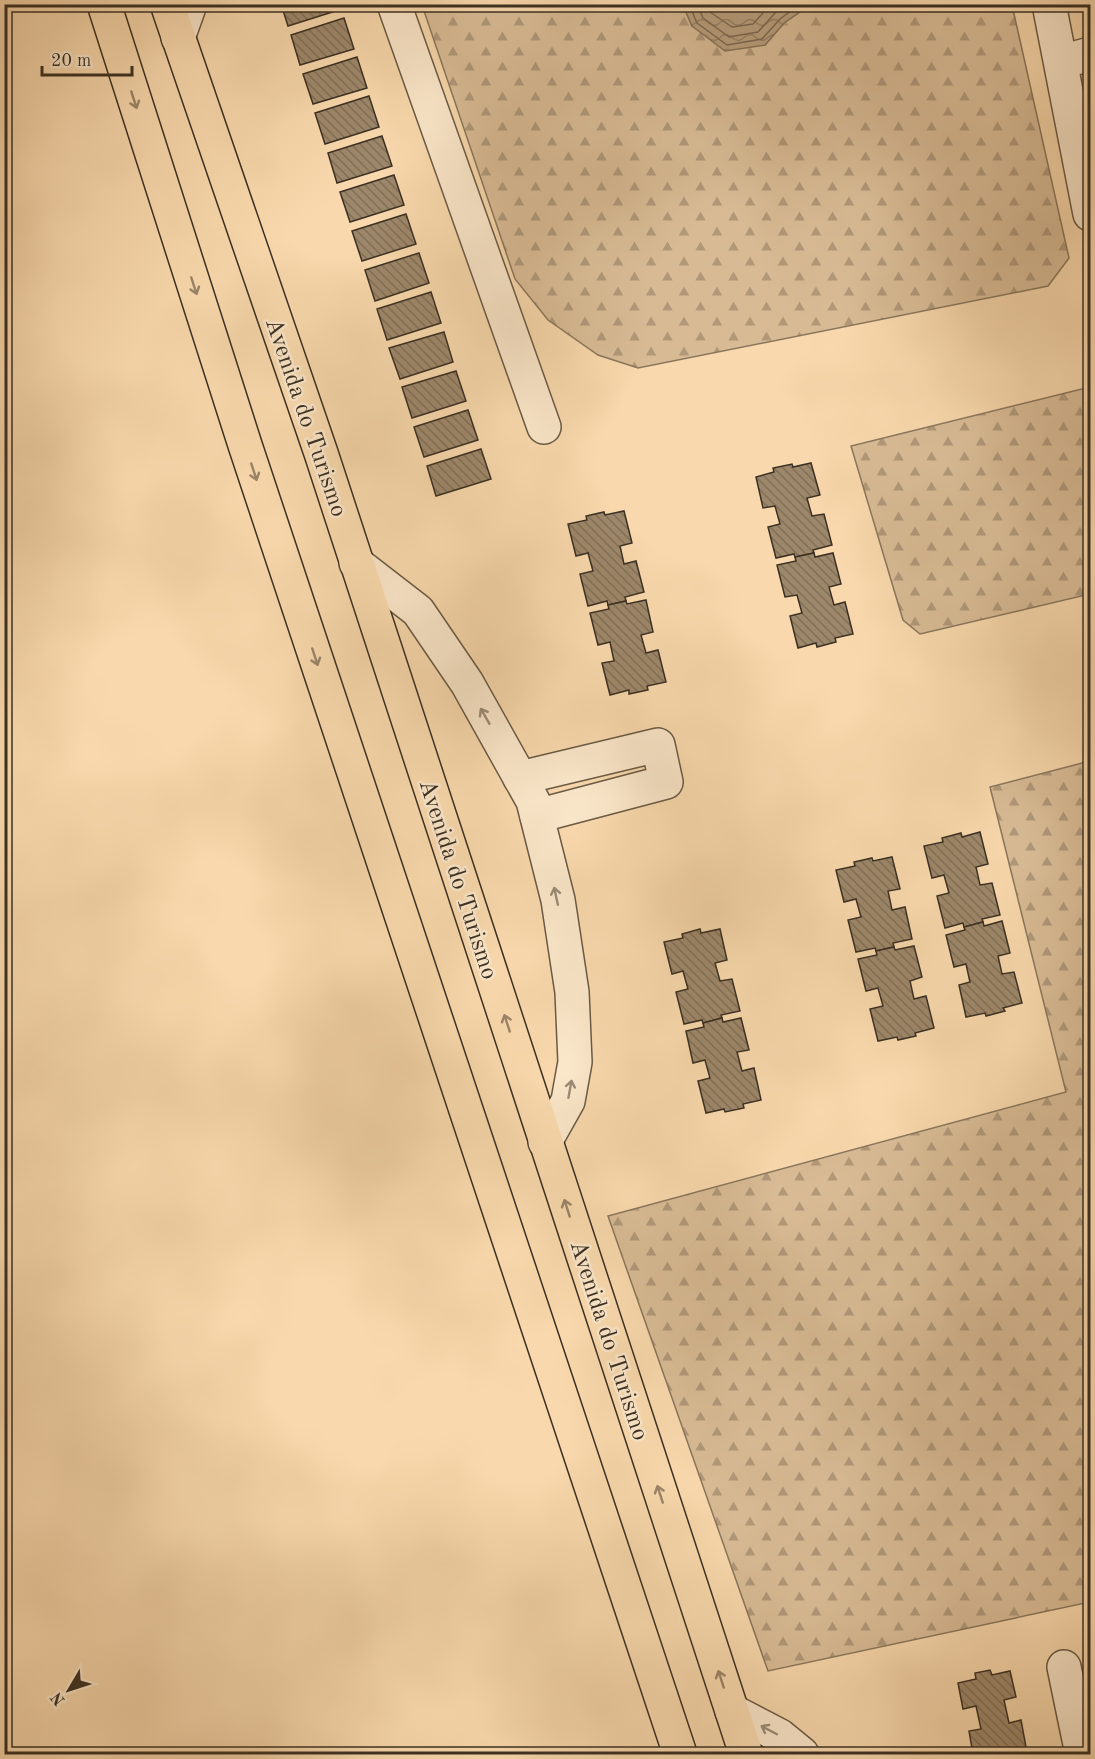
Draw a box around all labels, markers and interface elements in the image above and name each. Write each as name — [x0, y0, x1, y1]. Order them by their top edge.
scale bar — [42, 39, 132, 77]
text: 20 m — [51, 52, 91, 70]
one-way arrow — [129, 90, 140, 109]
one-way arrow — [189, 276, 200, 295]
street label: Avenida do Turismo — [260, 315, 350, 520]
one-way arrow — [249, 462, 260, 481]
one-way arrow — [311, 647, 322, 666]
one-way arrow — [479, 708, 491, 725]
street label: Avenida do Turismo — [413, 777, 501, 983]
one-way arrow — [550, 887, 562, 906]
one-way arrow — [500, 1014, 511, 1033]
one-way arrow — [565, 1080, 576, 1100]
one-way arrow — [561, 1199, 572, 1218]
street label: Avenida do Turismo — [564, 1238, 652, 1444]
one-way arrow — [654, 1485, 665, 1504]
north arrow — [39, 1660, 99, 1720]
one-way arrow — [715, 1670, 726, 1689]
text: N — [48, 1688, 69, 1708]
one-way arrow — [760, 1724, 778, 1735]

